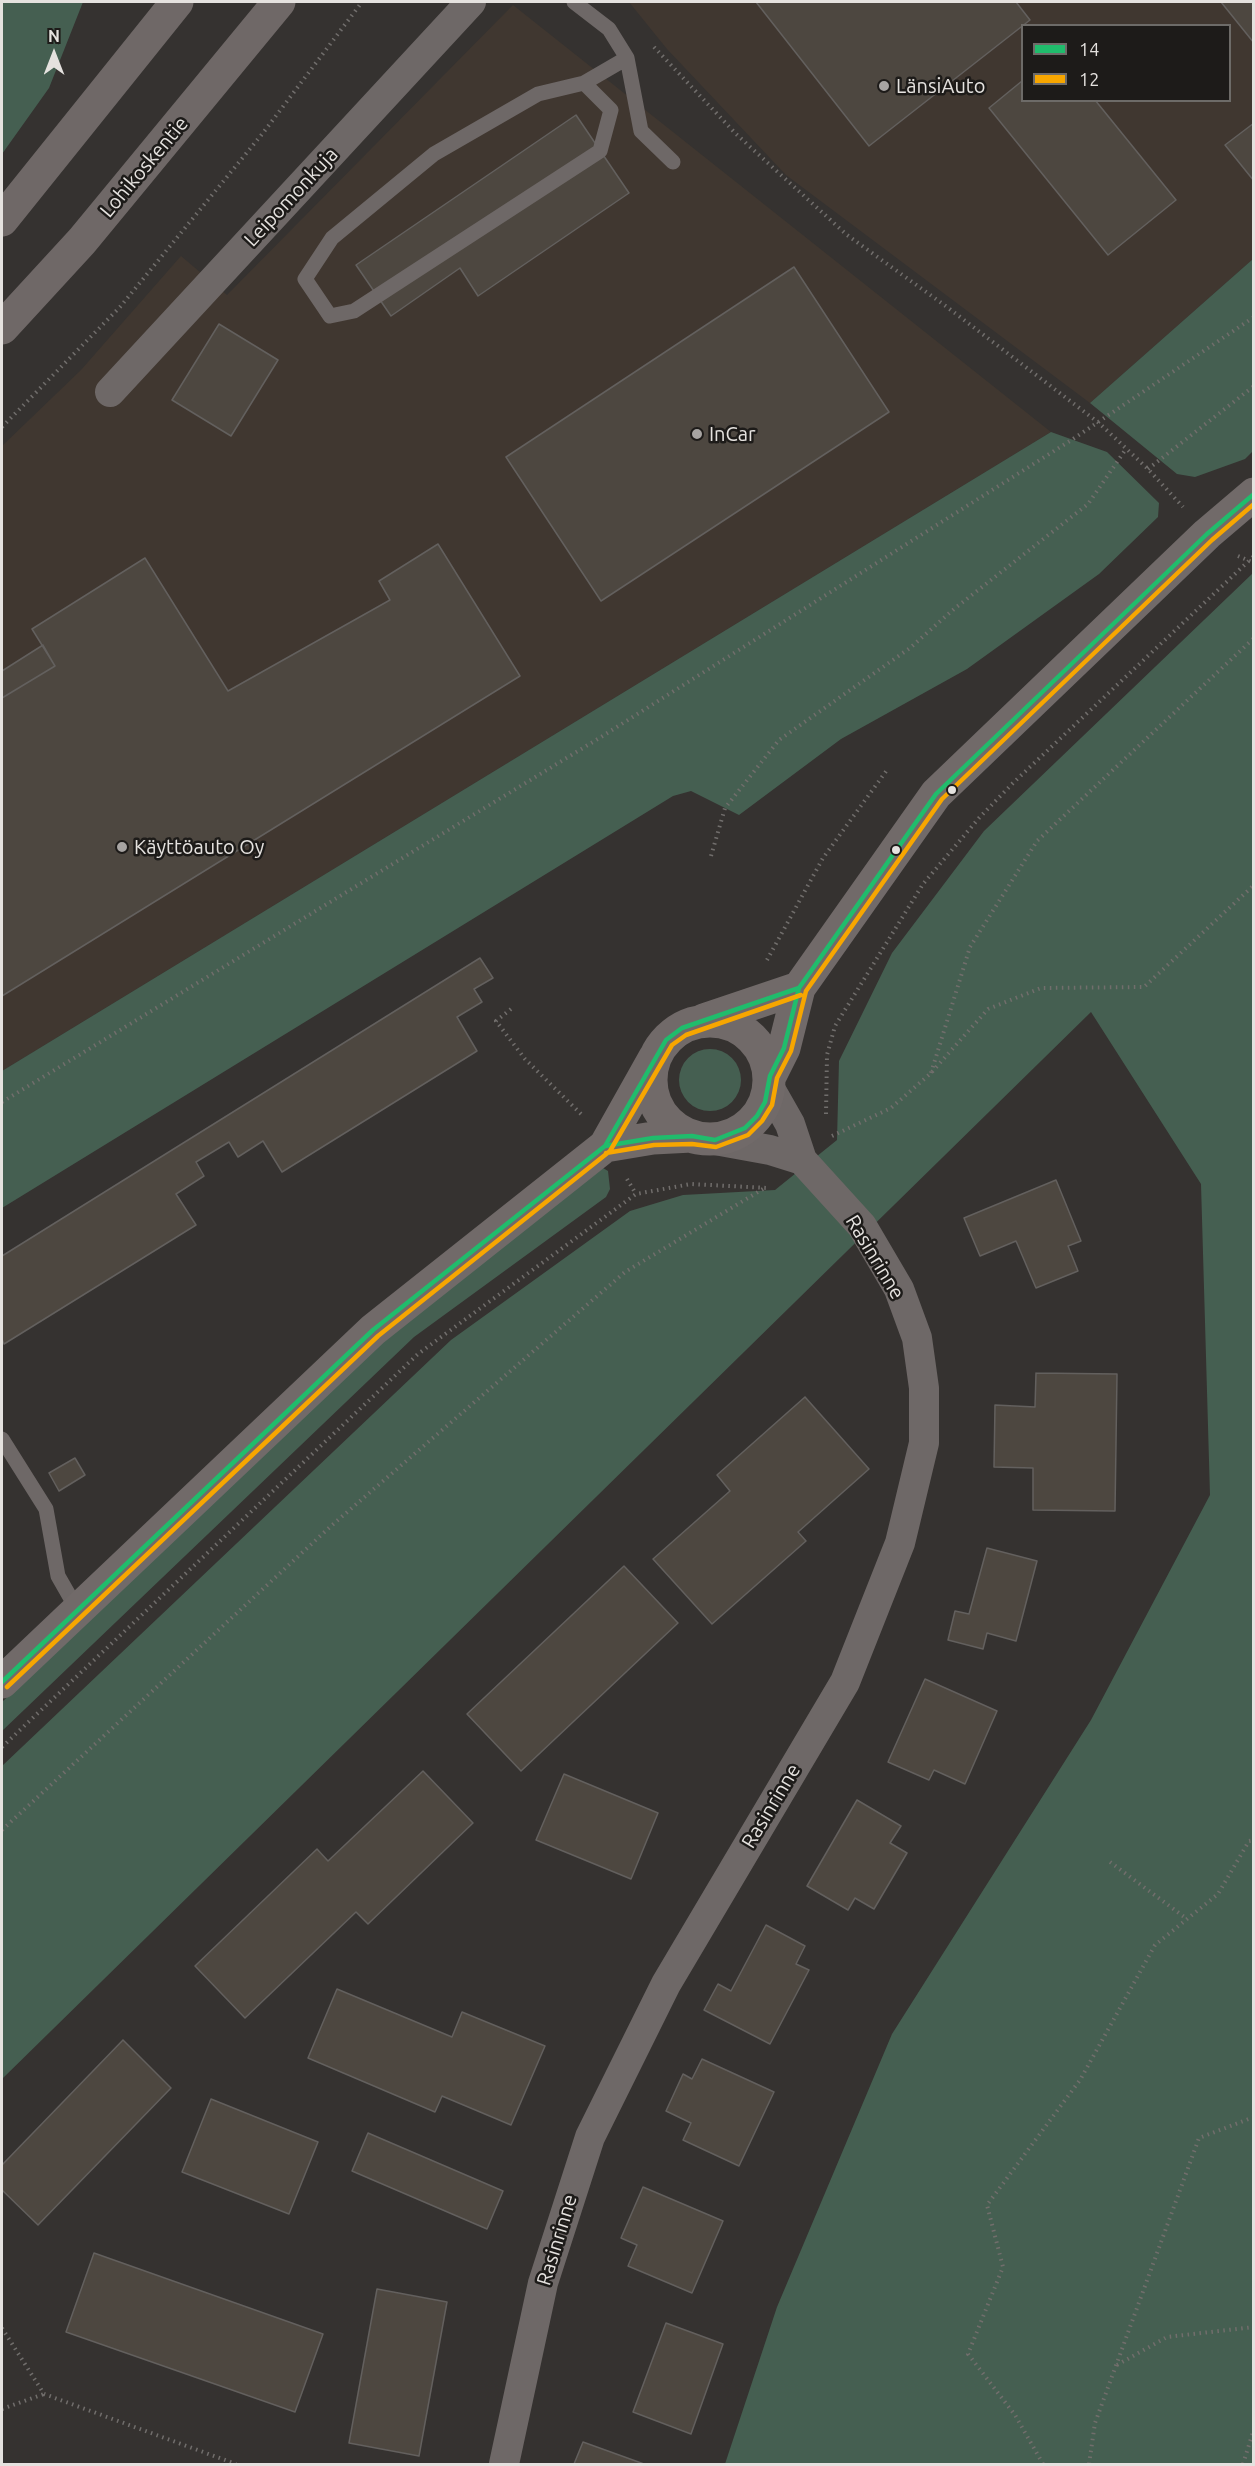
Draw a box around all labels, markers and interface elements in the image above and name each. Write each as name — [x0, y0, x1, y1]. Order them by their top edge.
north arrow — [24, 24, 84, 84]
legend — [1021, 24, 1231, 102]
text: N — [48, 27, 60, 45]
text: 14 — [1079, 39, 1099, 59]
text: 12 — [1079, 69, 1099, 89]
place label: LänsiAuto — [896, 74, 985, 98]
marker: LänsiAuto — [877, 79, 891, 93]
street label: Lohikoskentie — [95, 112, 193, 222]
street label: Leipomonkuja — [239, 143, 343, 251]
place label: InCar — [709, 422, 756, 446]
marker: InCar — [690, 427, 704, 441]
unlabelled marker — [946, 784, 958, 796]
place label: Käyttöauto Oy — [134, 835, 264, 859]
marker: Käyttöauto Oy — [115, 840, 129, 854]
unlabelled marker — [890, 844, 902, 856]
street label: Rasinrinne — [841, 1211, 909, 1303]
street label: Rasinrinne — [737, 1760, 805, 1852]
street label: Rasinrinne — [532, 2192, 582, 2288]

